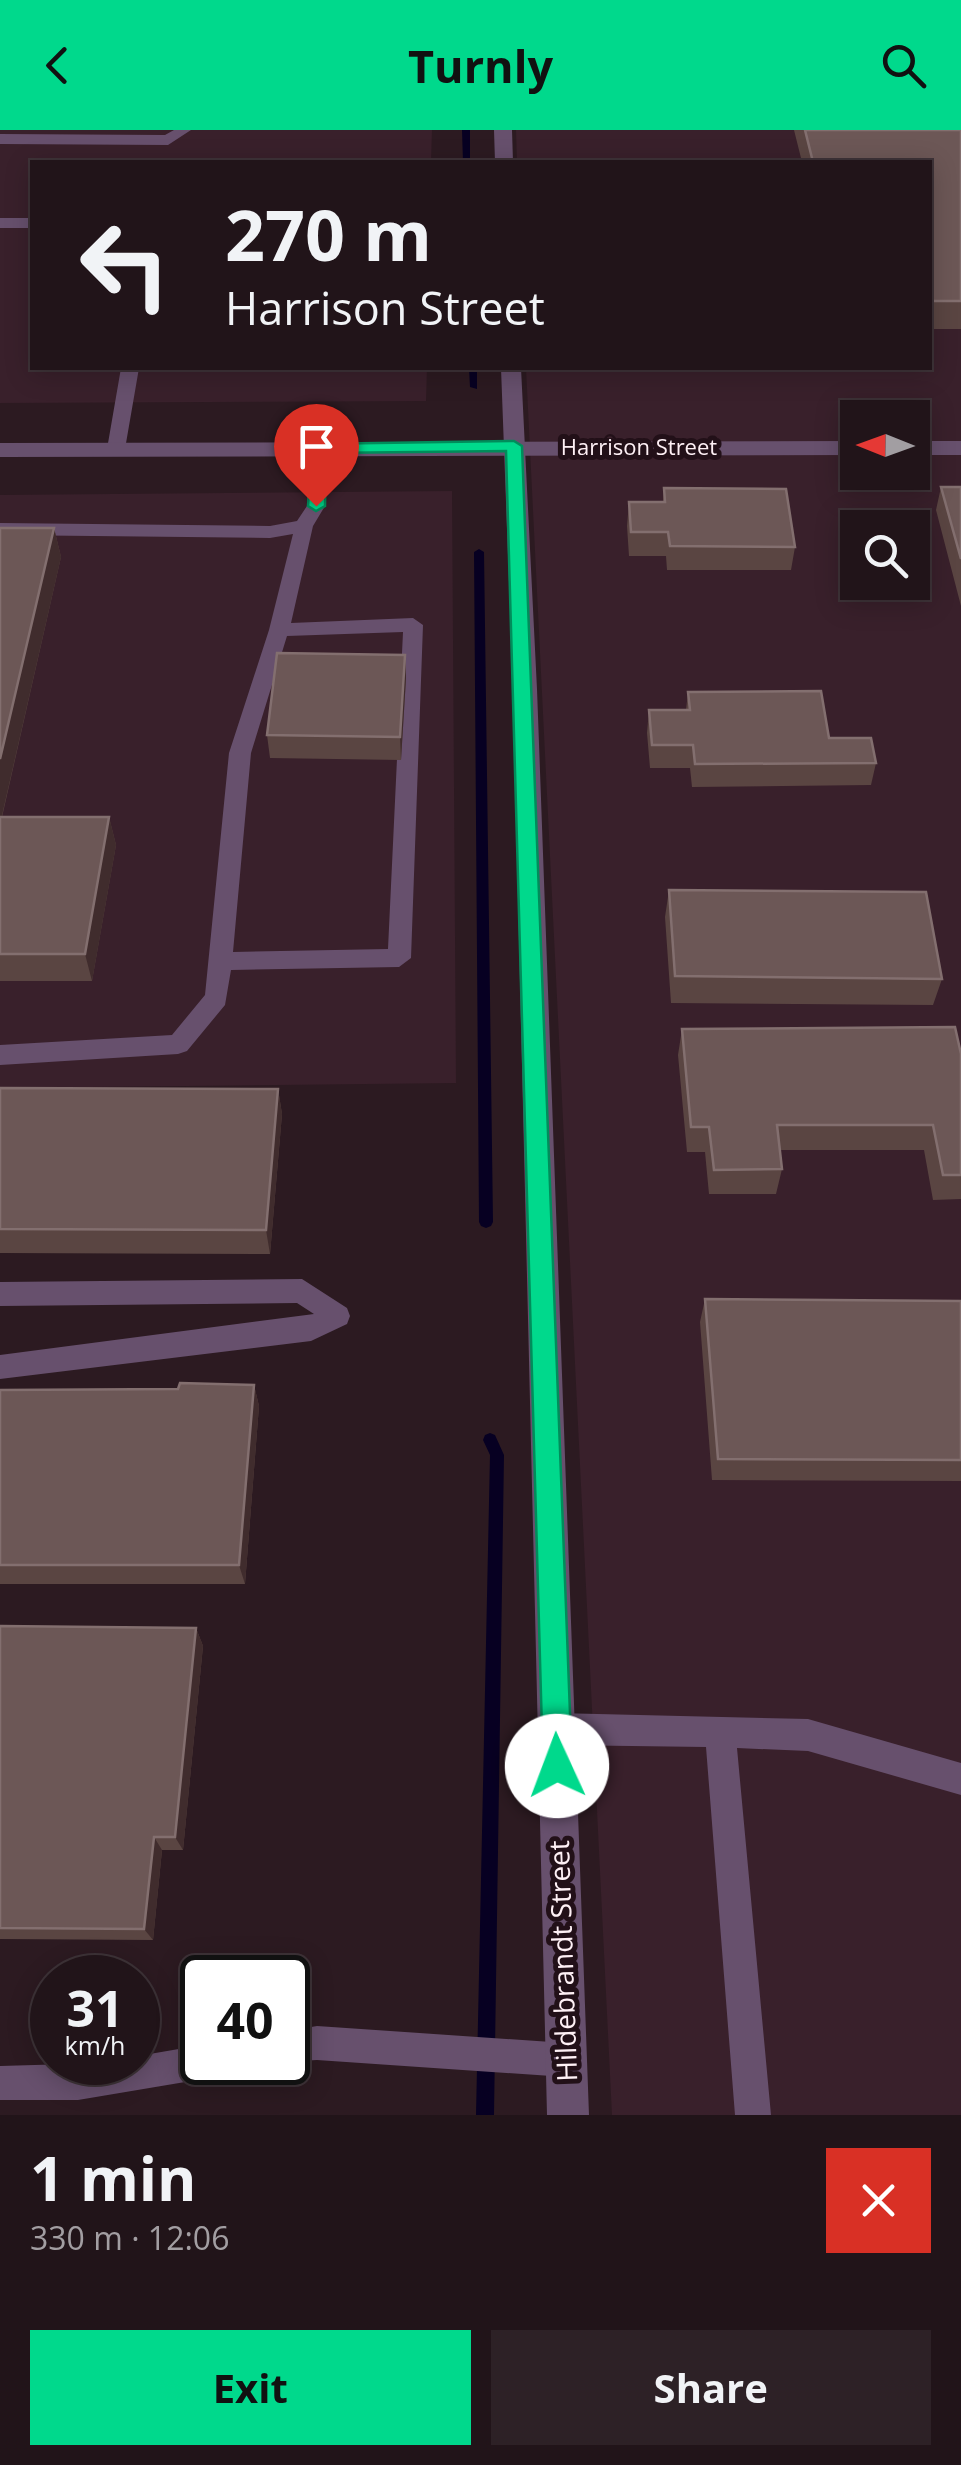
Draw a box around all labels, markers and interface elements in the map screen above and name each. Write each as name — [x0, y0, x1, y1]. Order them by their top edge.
text: Turnly — [408, 35, 553, 96]
icon: back — [30, 38, 85, 93]
icon: search — [876, 38, 931, 93]
text: 270 m — [225, 186, 432, 282]
icon: left — [60, 200, 190, 330]
text: Harrison Street — [225, 277, 545, 338]
north arrow — [840, 400, 930, 490]
map controls — [840, 400, 930, 600]
pin — [274, 404, 359, 507]
icon: arrive — [289, 419, 344, 474]
street label: Harrison Street — [561, 431, 717, 461]
button: search — [840, 510, 930, 600]
position arrow — [505, 1714, 609, 1818]
street label: Hildebrandt Street — [539, 1840, 585, 2082]
speed limit sign: 40 — [180, 1955, 310, 2085]
text: 31 — [66, 1974, 124, 2042]
text: km/h — [65, 2028, 125, 2062]
text: 1 min — [30, 2137, 197, 2219]
button: close — [826, 2148, 931, 2253]
text: 330 m · 12:06 — [30, 2216, 229, 2259]
button: Exit — [30, 2330, 471, 2445]
button: Share — [491, 2330, 931, 2445]

